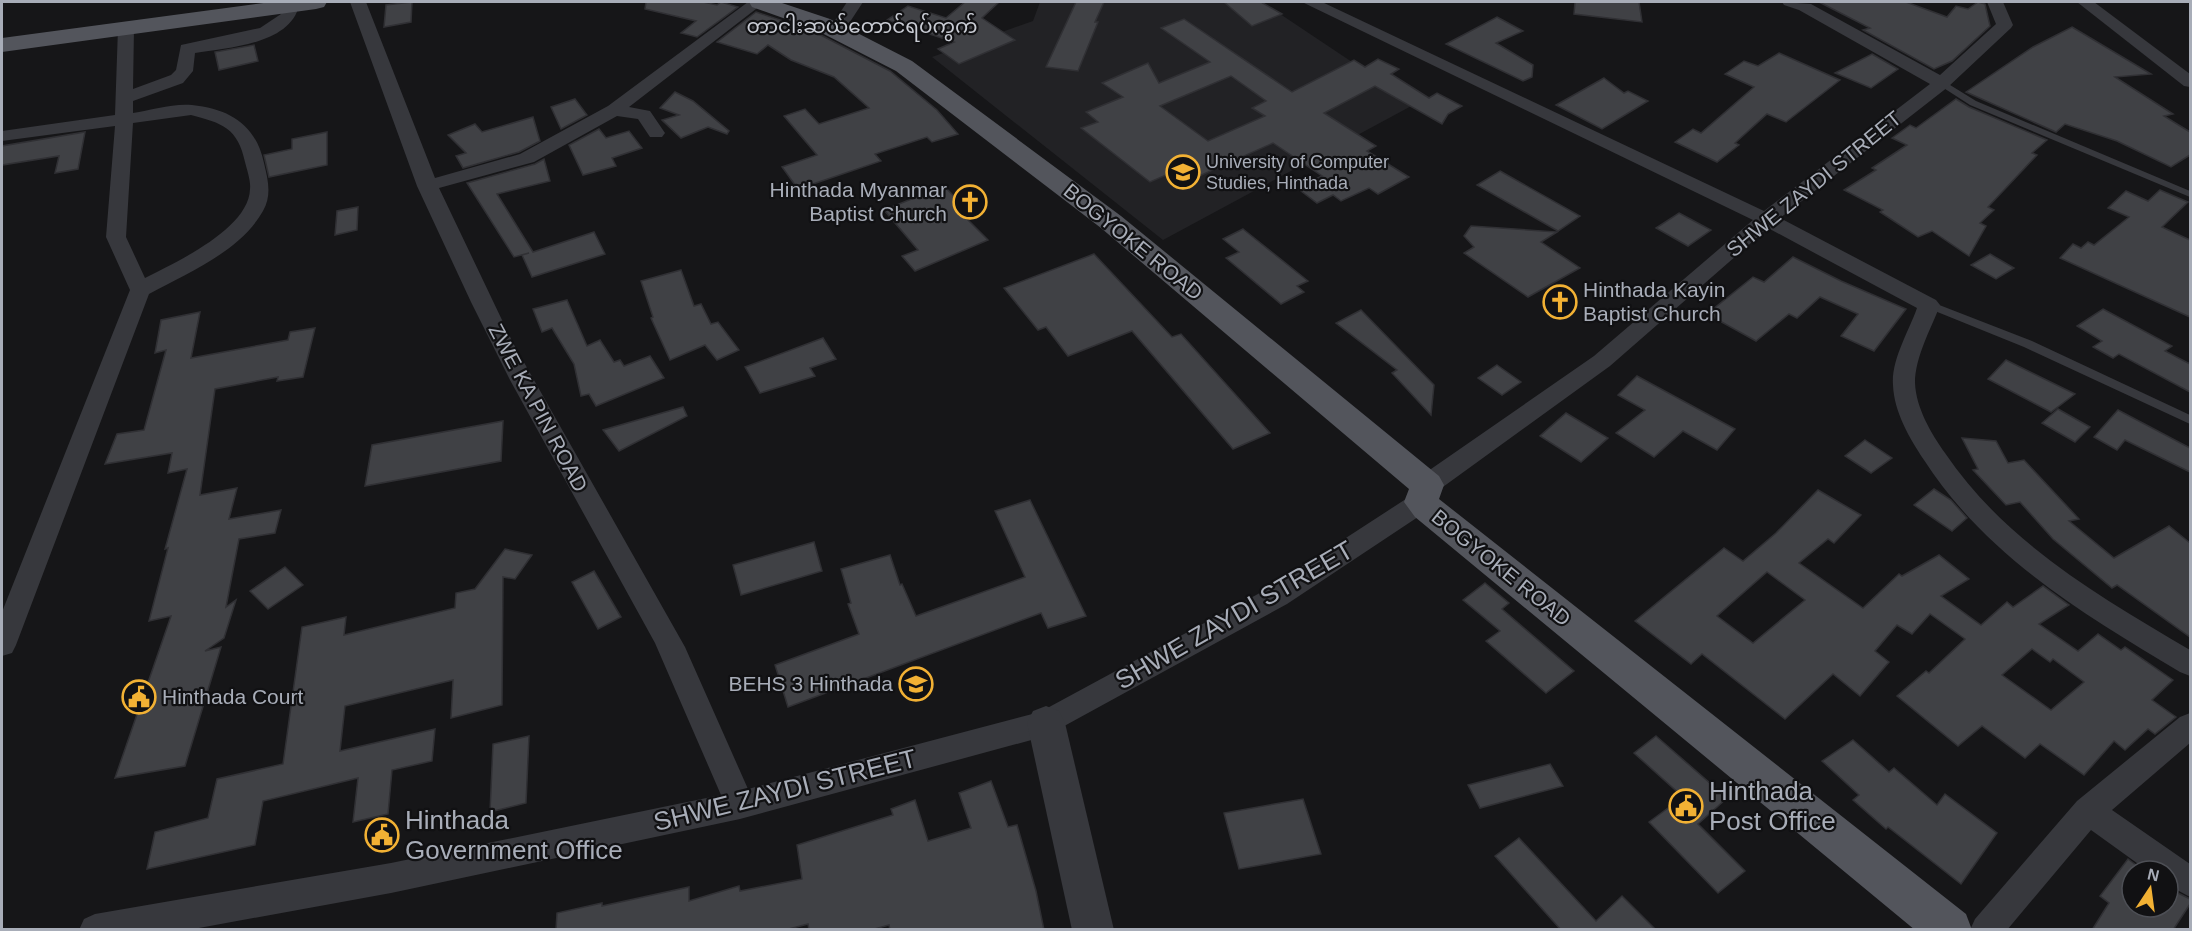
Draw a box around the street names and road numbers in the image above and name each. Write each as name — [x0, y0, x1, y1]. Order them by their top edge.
street label: SHWE ZAYDI STREET — [1722, 106, 1906, 261]
street label: BOGYOKE ROAD — [1059, 179, 1207, 305]
street label: ZWE KA PIN ROAD — [484, 320, 592, 496]
street label: BOGYOKE ROAD — [1427, 505, 1575, 631]
street label: SHWE ZAYDI STREET — [1110, 535, 1358, 695]
street label: SHWE ZAYDI STREET — [651, 743, 920, 837]

